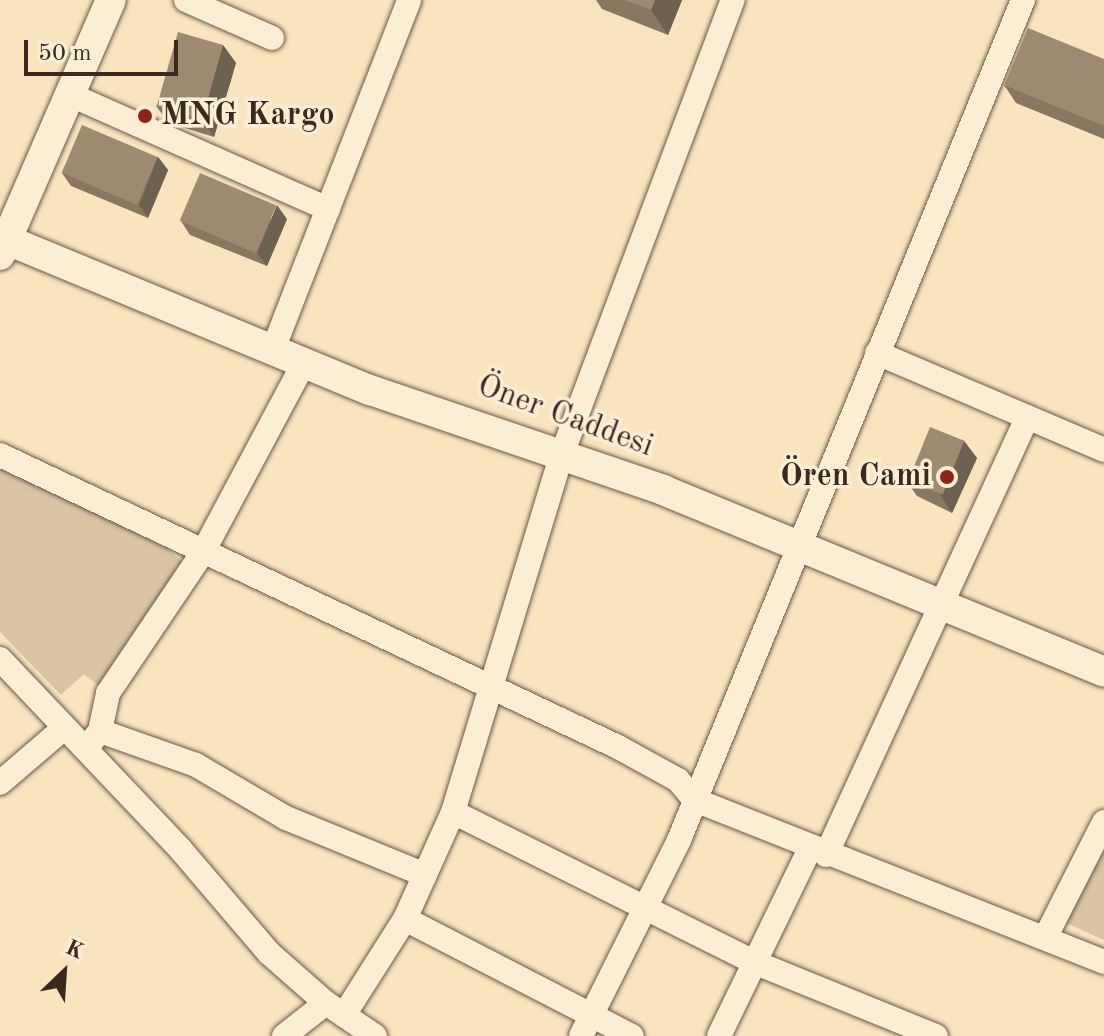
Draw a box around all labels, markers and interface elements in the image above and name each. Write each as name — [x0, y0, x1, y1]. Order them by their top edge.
scale bar — [28, 24, 182, 74]
text: 50 m — [38, 42, 92, 66]
place label: MNG Kargo — [161, 97, 335, 135]
marker: MNG Kargo — [136, 107, 154, 125]
street label: Öner Caddesi — [472, 367, 658, 467]
place label: Ören Cami — [780, 458, 931, 496]
marker: Ören Cami — [938, 468, 956, 486]
north arrow — [24, 932, 104, 1012]
text: K — [62, 937, 86, 964]

